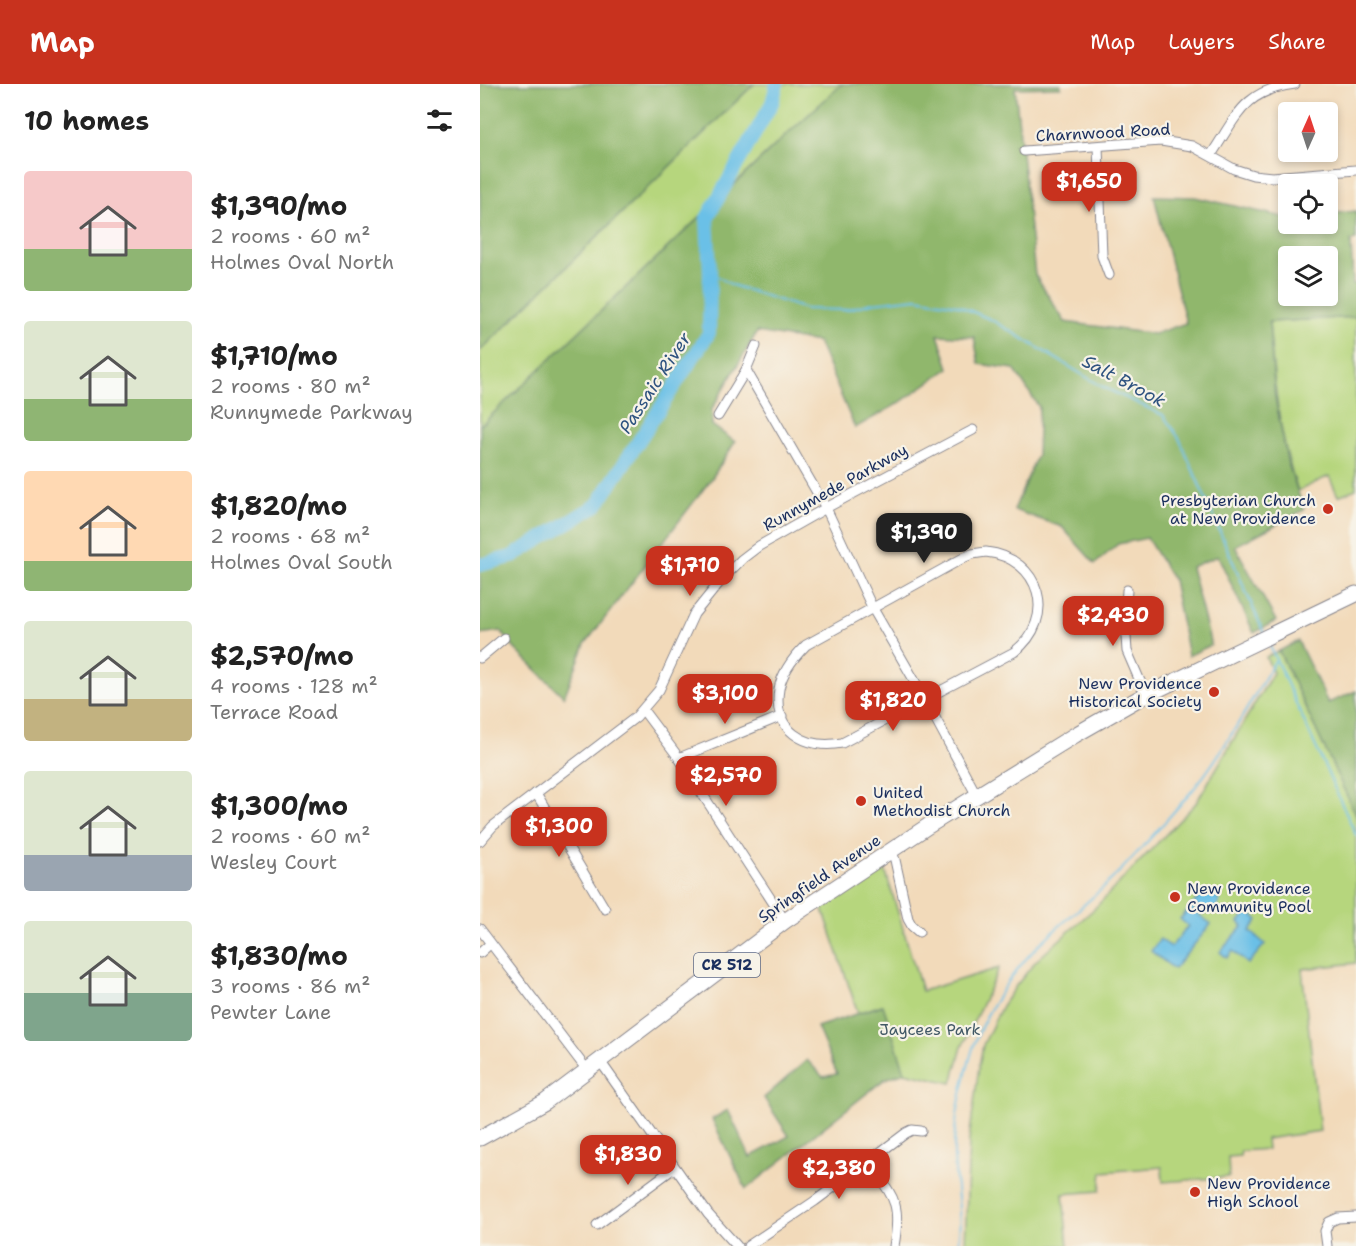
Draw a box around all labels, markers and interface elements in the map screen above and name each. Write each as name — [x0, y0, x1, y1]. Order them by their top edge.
text: Map — [30, 23, 95, 61]
text: Map — [1090, 28, 1135, 56]
text: Layers — [1168, 28, 1235, 56]
text: Share — [1268, 28, 1326, 56]
north arrow — [1278, 102, 1338, 162]
map controls — [1278, 102, 1338, 306]
text: 10 homes — [24, 103, 149, 138]
icon: filters — [423, 104, 456, 137]
street label: Charnwood Road — [1035, 118, 1171, 147]
pin: $1,650 — [1040, 162, 1138, 213]
text: $1,650 — [1056, 168, 1122, 194]
button: locate — [1278, 174, 1338, 234]
text: $1,390/mo — [210, 188, 347, 223]
icon: home — [72, 195, 144, 267]
text: 2 rooms · 60 m² — [210, 223, 370, 249]
button: layers — [1278, 246, 1338, 306]
text: Holmes Oval North — [210, 249, 394, 275]
water label: Passaic River — [613, 327, 697, 438]
text: $1,710/mo — [210, 338, 338, 373]
icon: home — [72, 345, 144, 417]
water label: Salt Brook — [1078, 349, 1170, 413]
text: 2 rooms · 80 m² — [210, 373, 371, 399]
text: Runnymede Parkway — [210, 399, 413, 425]
street label: Runnymede Parkway — [759, 439, 911, 536]
text: $1,820/mo — [210, 488, 347, 523]
place label: Presbyterian Church at New Providence — [1161, 490, 1316, 529]
icon: home — [72, 495, 144, 567]
marker: Presbyterian Church at New Providence — [1321, 502, 1335, 516]
pin: $1,390 — [875, 513, 973, 564]
text: $1,390 — [890, 519, 958, 545]
text: 2 rooms · 68 m² — [210, 523, 370, 549]
pin: $1,710 — [641, 546, 739, 597]
text: Holmes Oval South — [210, 549, 393, 575]
text: $1,710 — [660, 552, 720, 578]
pin: $2,430 — [1064, 596, 1162, 647]
text: $2,430 — [1077, 602, 1149, 628]
text: $2,570/mo — [210, 638, 354, 673]
icon: home — [72, 645, 144, 717]
text: 4 rooms · 128 m² — [210, 673, 378, 699]
place label: New Providence Historical Society — [1068, 673, 1202, 712]
pin: $3,100 — [676, 674, 774, 725]
text: $3,100 — [692, 680, 759, 706]
pin: $1,820 — [844, 681, 942, 732]
marker: New Providence Historical Society — [1207, 685, 1221, 699]
text: $1,820 — [859, 687, 927, 713]
text: Terrace Road — [210, 699, 338, 725]
pin: $2,570 — [677, 756, 775, 807]
text: $2,570 — [690, 762, 762, 788]
place label: United Methodist Church — [873, 782, 1011, 821]
text: $1,300/mo — [210, 788, 348, 823]
marker: United Methodist Church — [854, 794, 868, 808]
icon: home — [72, 795, 144, 867]
pin: $1,300 — [510, 807, 608, 858]
text: $1,300 — [525, 813, 593, 839]
text: 2 rooms · 60 m² — [210, 823, 370, 849]
street label: Springfield Avenue — [754, 829, 885, 927]
text: Wesley Court — [210, 849, 337, 875]
place label: New Providence Community Pool — [1187, 878, 1311, 917]
marker: New Providence Community Pool — [1168, 890, 1182, 904]
text: $1,830/mo — [210, 938, 348, 973]
icon: home — [72, 945, 144, 1017]
road number: CR 512 — [694, 953, 760, 977]
text: 3 rooms · 86 m² — [210, 973, 370, 999]
text: Pewter Lane — [210, 999, 331, 1025]
park label: Jaycees Park — [879, 1019, 981, 1040]
pin: $1,830 — [579, 1135, 677, 1186]
text: $1,830 — [594, 1141, 662, 1167]
pin: $2,380 — [790, 1149, 888, 1200]
text: $2,380 — [802, 1155, 876, 1181]
place label: New Providence High School — [1207, 1173, 1331, 1212]
marker: New Providence High School — [1188, 1185, 1202, 1199]

